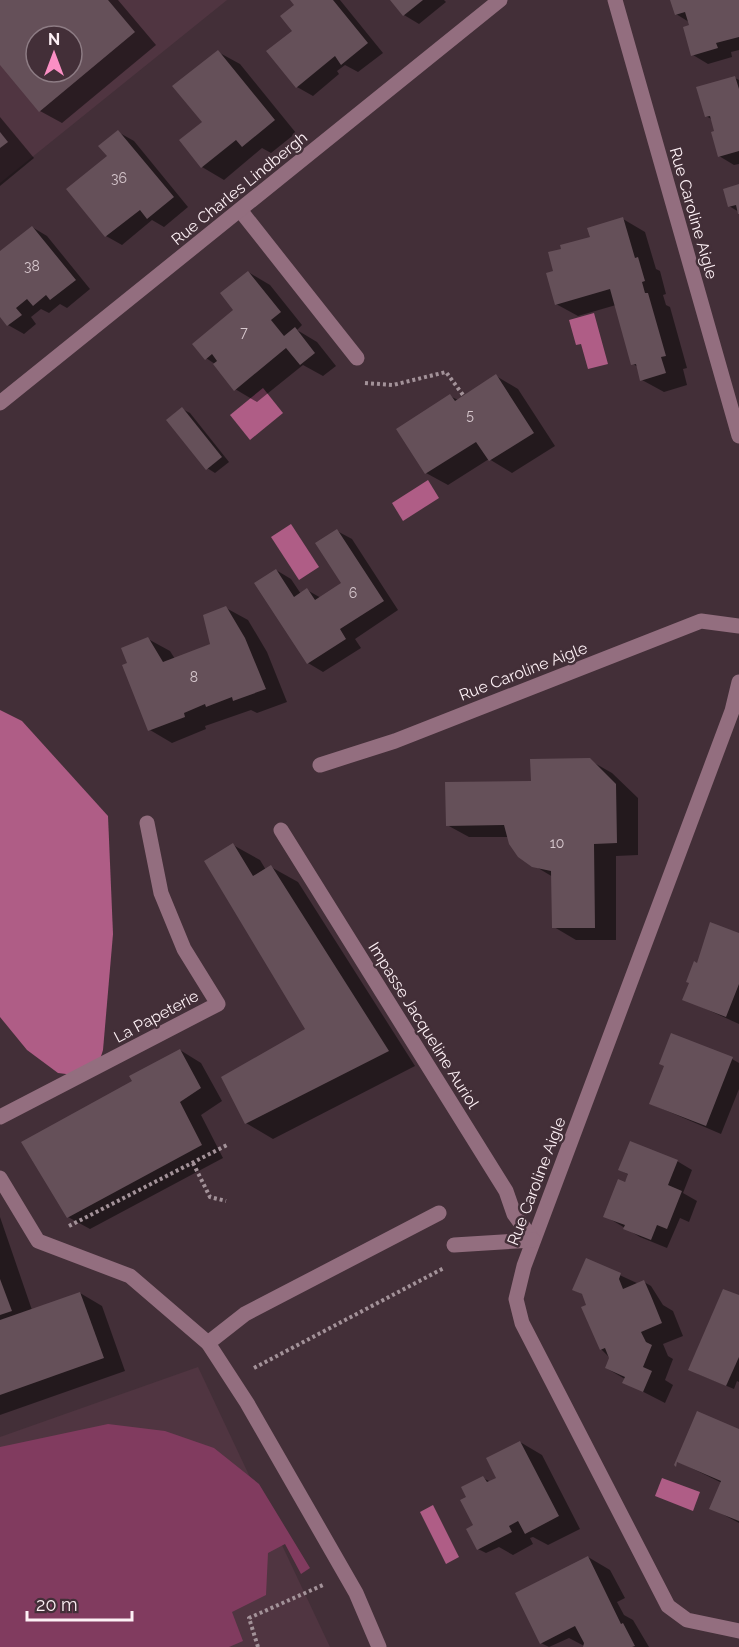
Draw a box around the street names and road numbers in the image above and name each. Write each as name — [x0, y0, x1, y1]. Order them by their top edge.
street label: Rue Charles Lindbergh — [167, 128, 311, 249]
street label: Rue Caroline Aigle — [666, 145, 721, 281]
street label: Rue Caroline Aigle — [456, 638, 590, 705]
street label: Impasse Jacqueline Auriol — [364, 938, 483, 1113]
street label: La Papeterie — [111, 986, 202, 1047]
street label: Rue Caroline Aigle — [503, 1114, 570, 1248]

